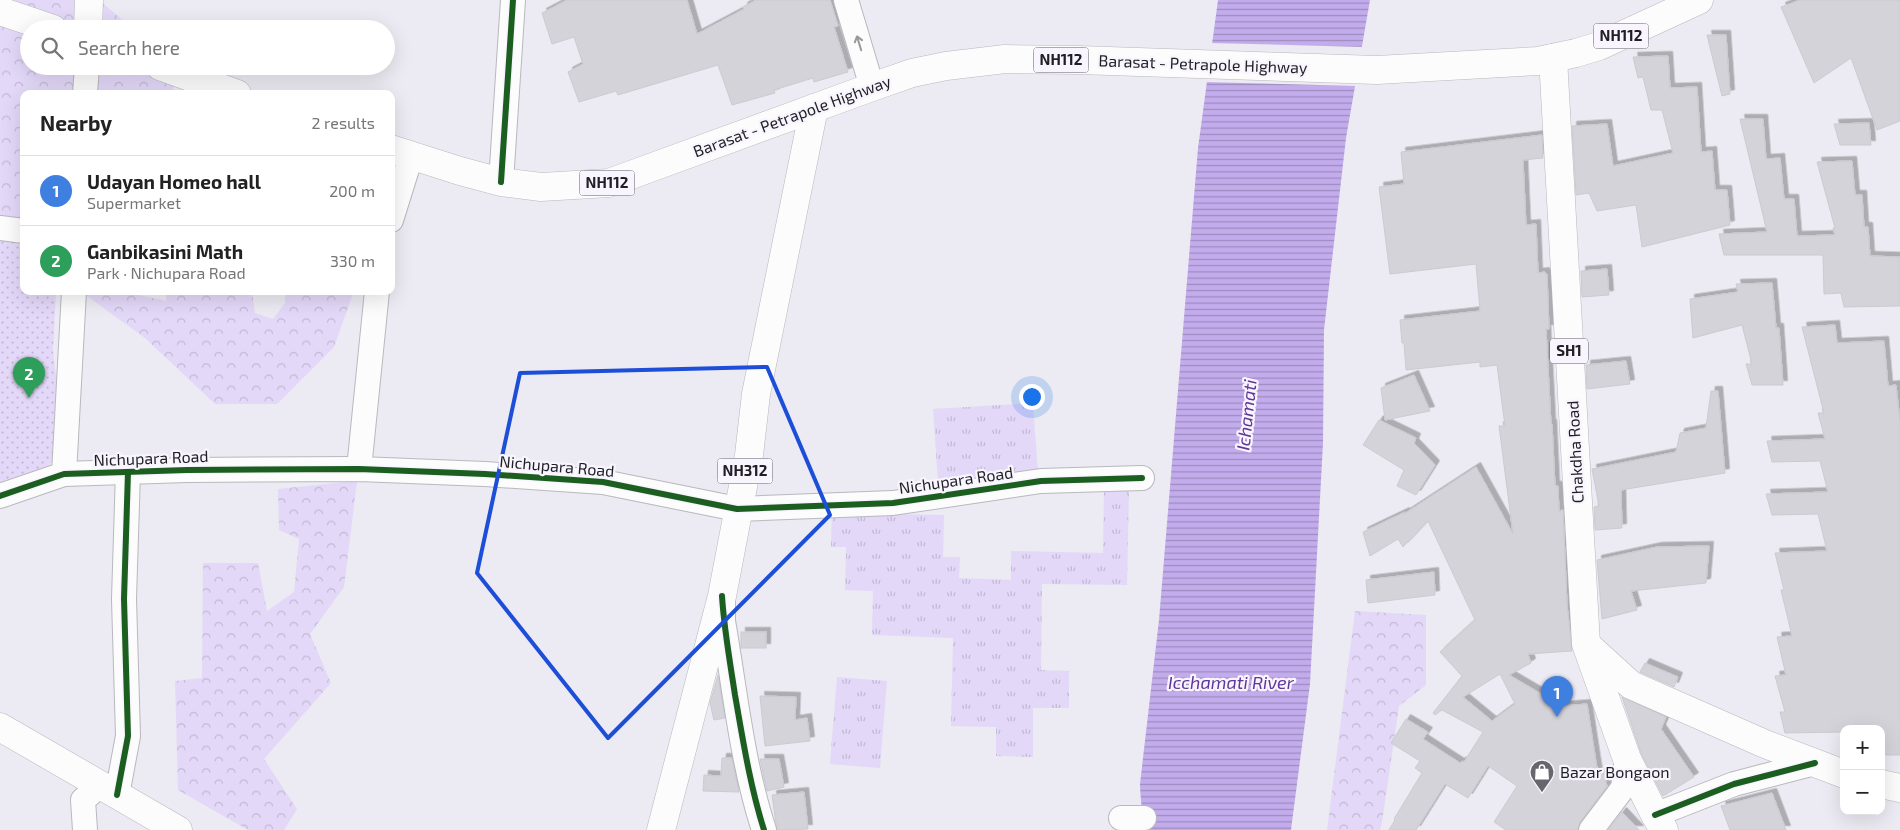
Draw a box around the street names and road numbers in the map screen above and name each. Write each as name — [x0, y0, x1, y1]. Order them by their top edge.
road number: NH112 — [1594, 24, 1648, 48]
road number: NH112 — [1034, 48, 1088, 72]
street label: Barasat - Petrapole Highway — [1098, 50, 1308, 77]
street label: Barasat - Petrapole Highway — [690, 71, 894, 160]
road number: NH112 — [580, 170, 634, 196]
road number: SH1 — [1550, 338, 1588, 364]
street label: Chakdha Road — [1562, 400, 1587, 504]
street label: Nichupara Road — [93, 446, 209, 469]
street label: Nichupara Road — [499, 451, 615, 480]
road number: NH312 — [718, 458, 772, 484]
street label: Nichupara Road — [898, 462, 1014, 497]

